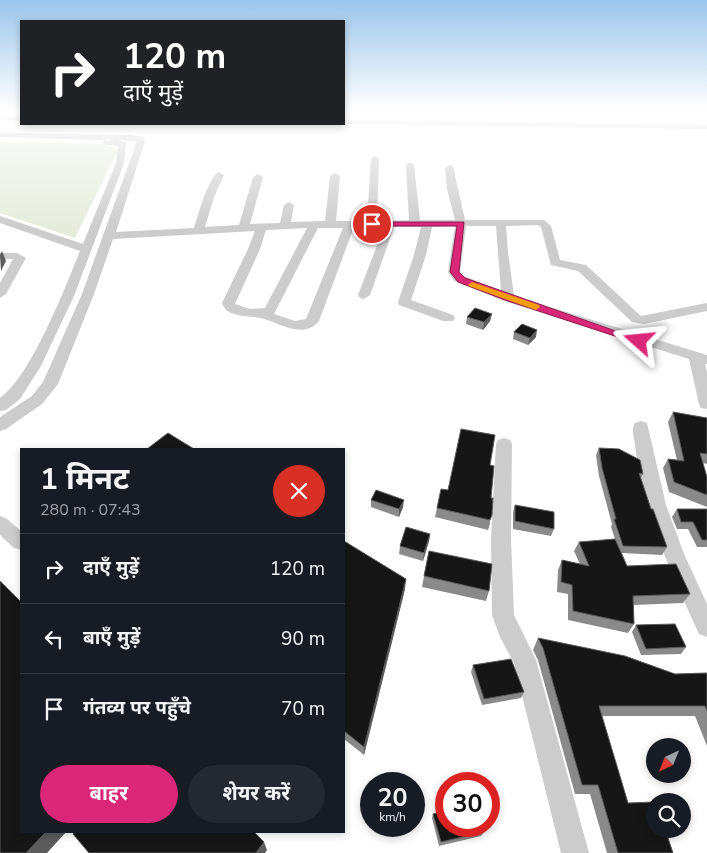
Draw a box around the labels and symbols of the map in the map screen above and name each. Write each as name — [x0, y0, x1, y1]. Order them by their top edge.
pin — [351, 203, 393, 245]
position arrow — [612, 314, 664, 366]
north arrow — [646, 738, 691, 782]
speed limit sign: 30 — [435, 772, 500, 837]

